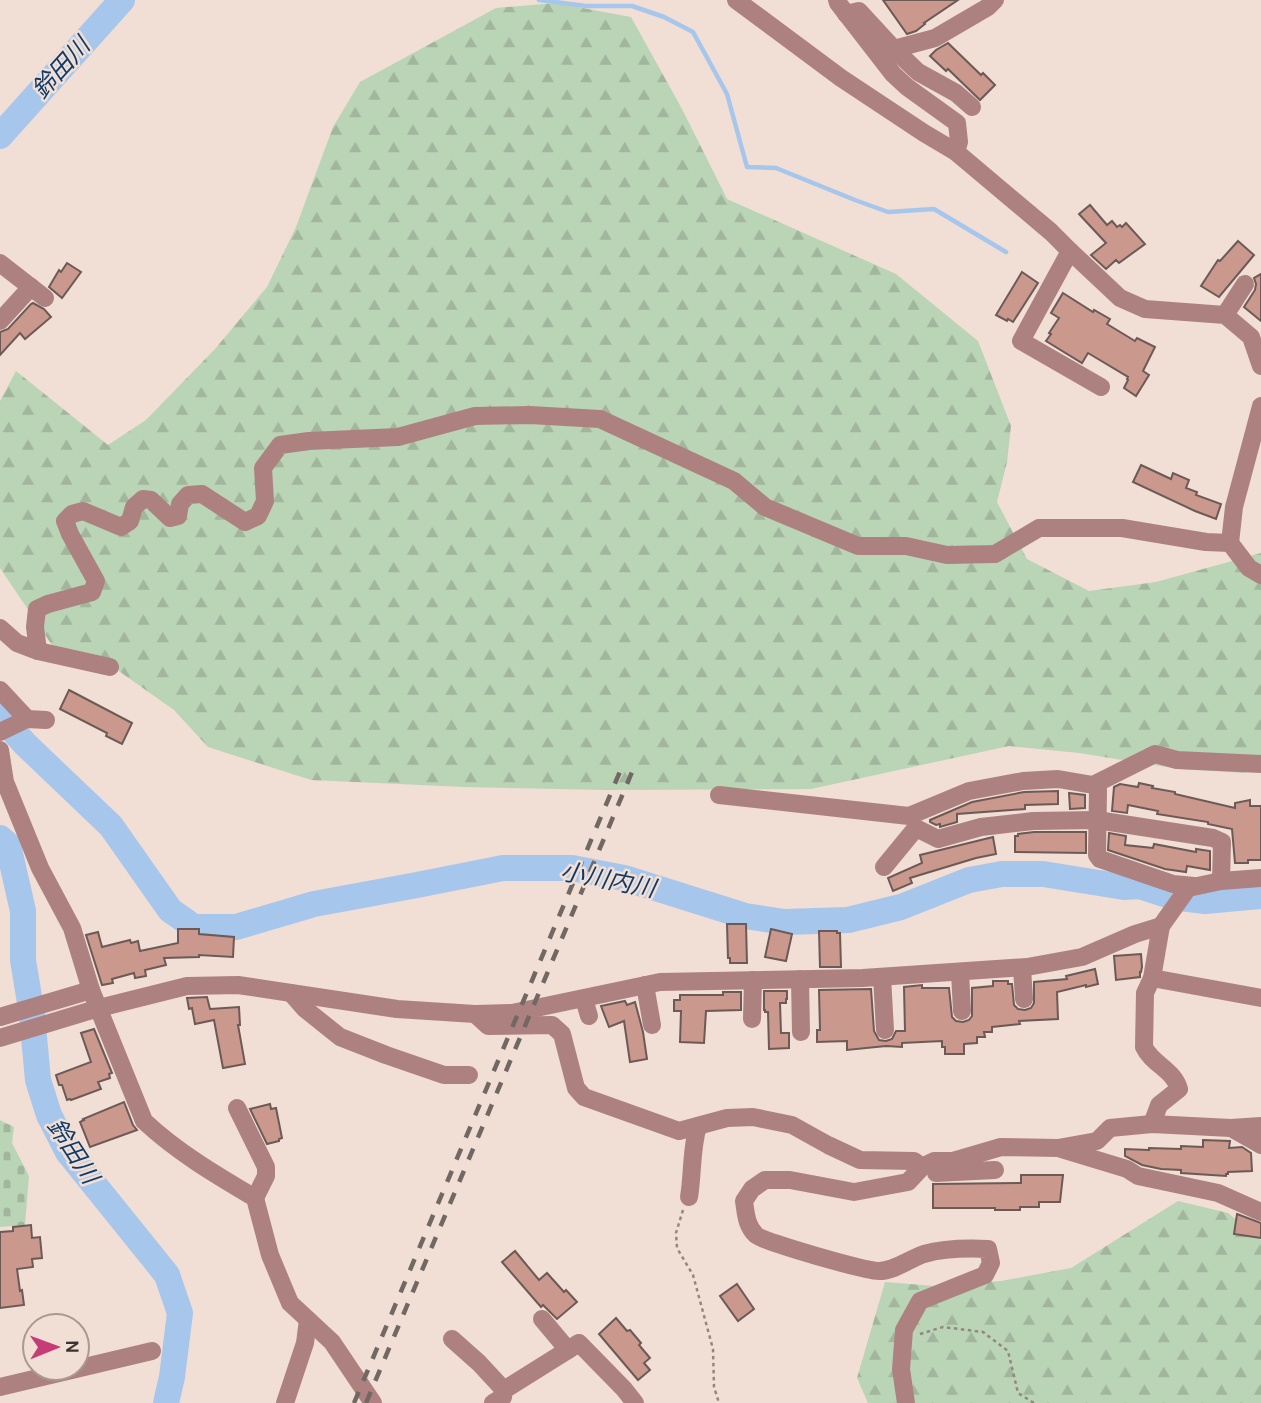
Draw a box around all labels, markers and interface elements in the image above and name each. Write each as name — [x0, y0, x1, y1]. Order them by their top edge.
water label: 鈴田川 — [27, 30, 98, 104]
water label: 小川内川 — [558, 857, 661, 903]
water label: 鈴田川 — [42, 1113, 106, 1191]
north arrow — [21, 1312, 91, 1382]
text: N — [61, 1340, 83, 1354]

